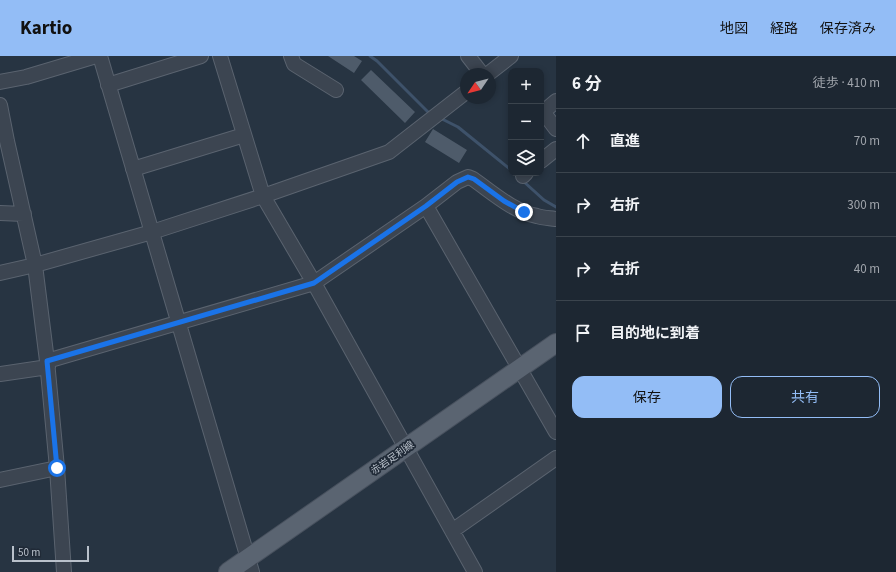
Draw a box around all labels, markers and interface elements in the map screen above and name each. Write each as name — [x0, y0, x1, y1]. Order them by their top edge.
text: Kartio — [20, 15, 72, 42]
text: 地図 — [720, 19, 748, 39]
text: 経路 — [770, 19, 798, 39]
text: 保存済み — [820, 19, 876, 39]
north arrow — [460, 68, 496, 104]
map controls — [508, 68, 544, 176]
button: + — [508, 68, 544, 104]
text: 6 分 — [572, 72, 601, 96]
text: 徒歩 · 410 m — [813, 74, 880, 92]
button: − — [508, 104, 544, 140]
icon: ahead — [572, 130, 594, 152]
text: 直進 — [610, 131, 640, 152]
text: 70 m — [854, 132, 880, 150]
button: layers — [508, 140, 544, 176]
icon: right — [572, 194, 594, 216]
text: 右折 — [610, 195, 640, 216]
text: 300 m — [847, 196, 880, 214]
route end — [515, 203, 533, 221]
icon: right — [572, 258, 594, 280]
text: 右折 — [610, 259, 640, 280]
text: 40 m — [854, 260, 880, 278]
icon: arrive — [572, 322, 594, 344]
text: 目的地に到着 — [610, 323, 700, 344]
button: 保存 — [572, 376, 722, 418]
button: 共有 — [730, 376, 880, 418]
street label: 赤岩足利線 — [368, 438, 417, 478]
route start — [48, 459, 66, 477]
scale bar — [12, 544, 89, 563]
text: 50 m — [18, 545, 40, 560]

